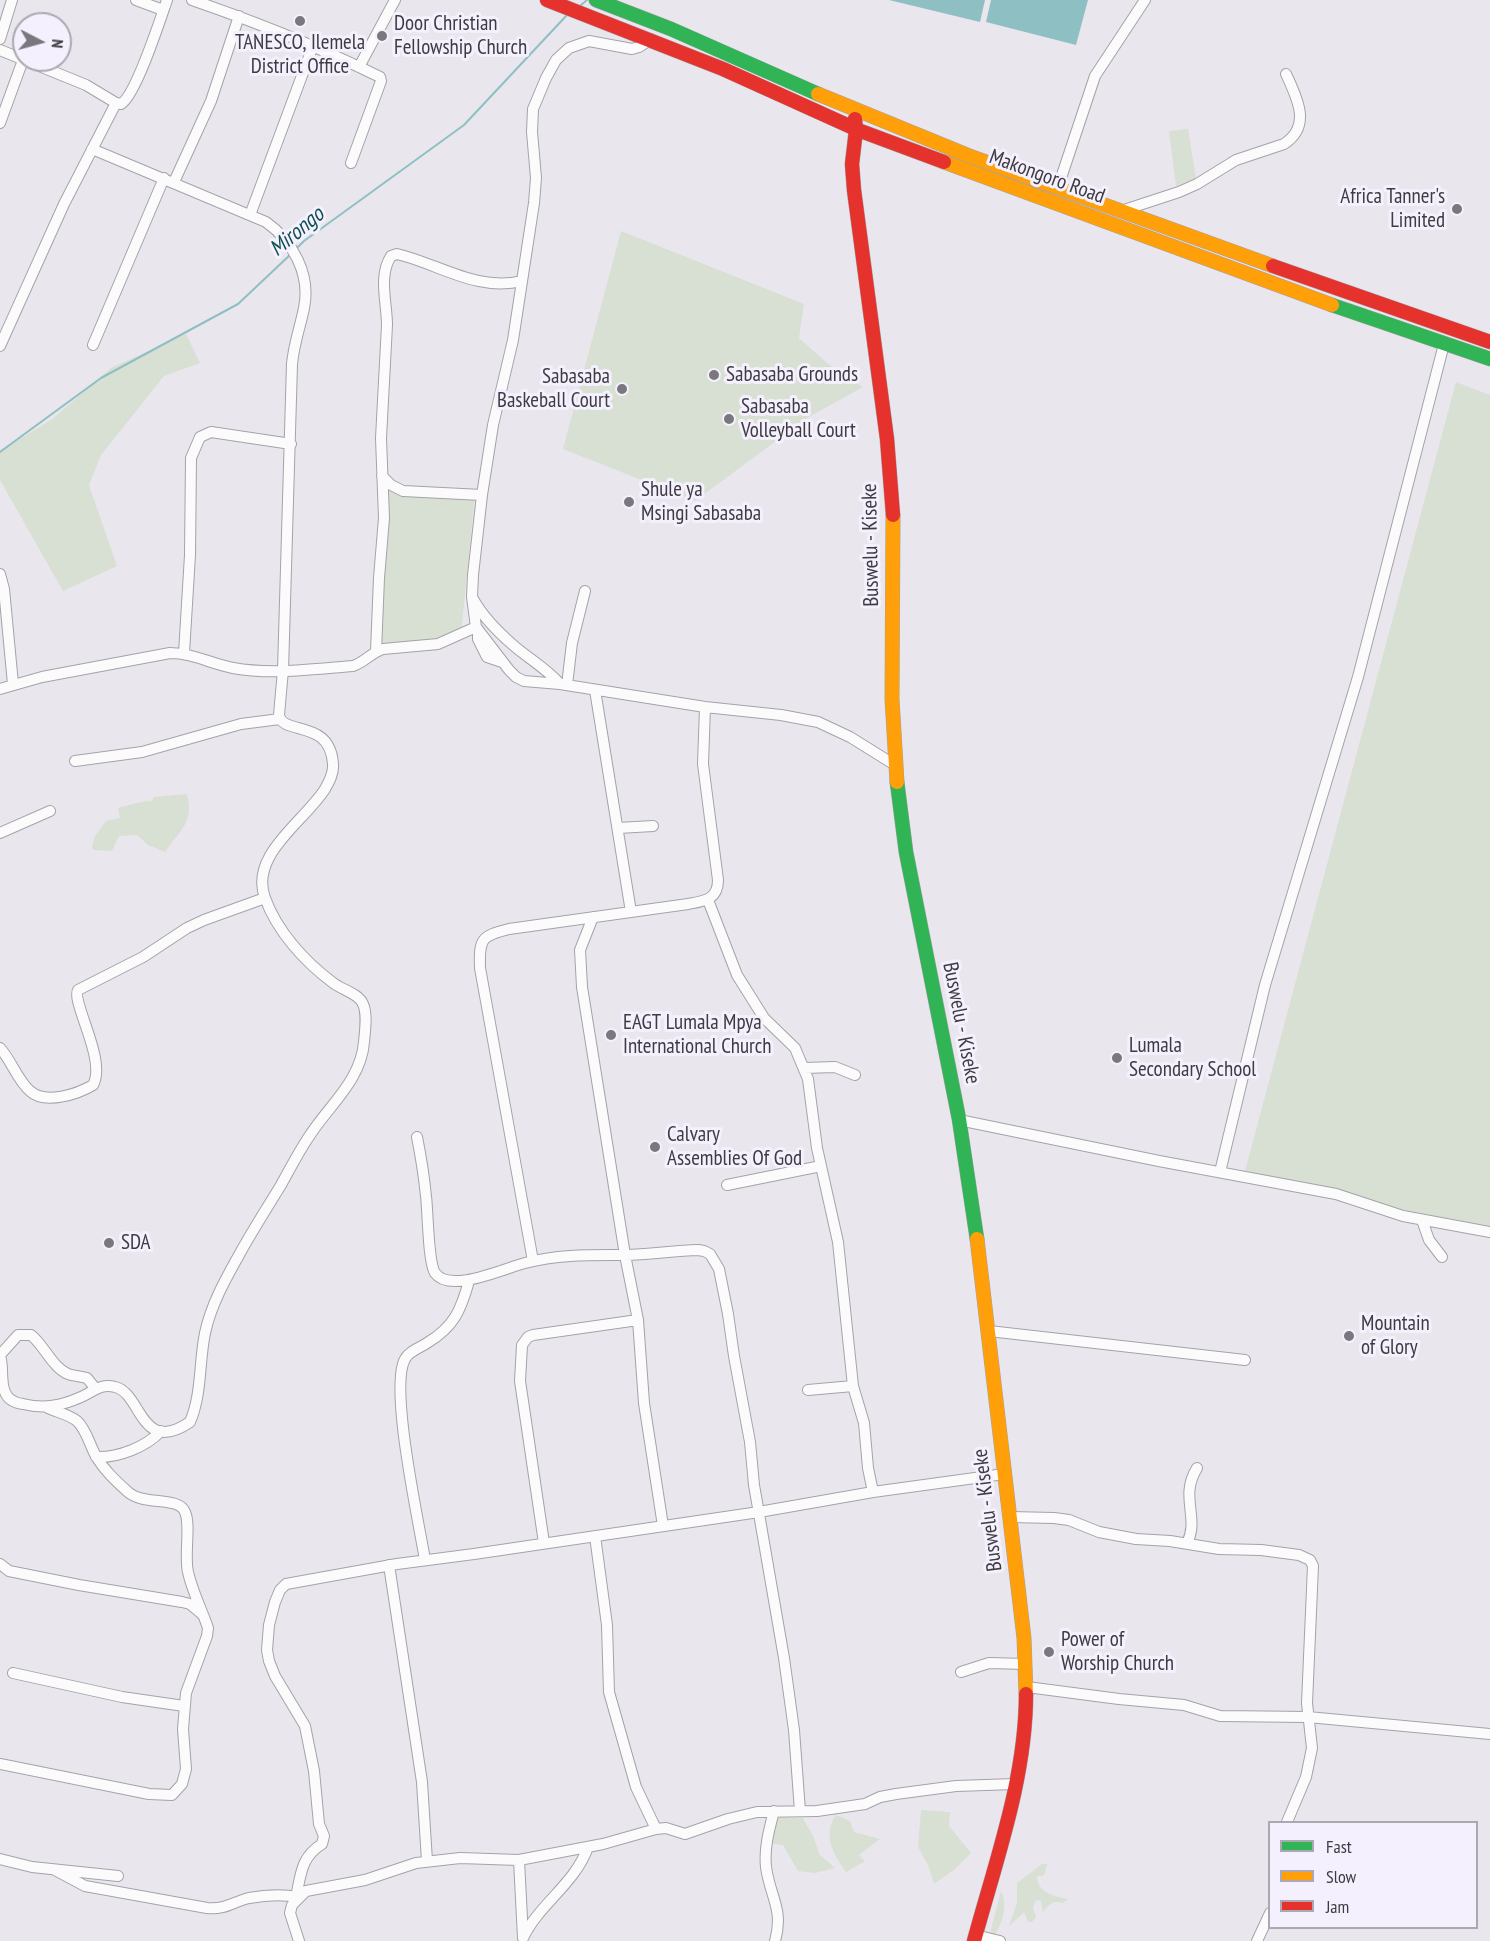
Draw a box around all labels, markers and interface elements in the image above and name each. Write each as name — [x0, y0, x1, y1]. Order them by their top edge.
place label: Door Christian Fellowship Church — [394, 11, 527, 61]
north arrow — [12, 12, 72, 72]
marker: TANESCO, Ilemela District Office — [293, 14, 307, 28]
marker: Door Christian Fellowship Church — [375, 29, 389, 43]
place label: TANESCO, Ilemela District Office — [235, 30, 365, 80]
text: N — [48, 38, 68, 49]
street label: Makongoro Road — [986, 144, 1108, 210]
place label: Africa Tanner's Limited — [1340, 184, 1445, 234]
water label: Mirongo — [264, 202, 330, 262]
marker: Africa Tanner's Limited — [1450, 202, 1464, 216]
place label: Sabasaba Grounds — [726, 362, 858, 388]
place label: Sabasaba Baskeball Court — [497, 364, 610, 414]
marker: Sabasaba Grounds — [707, 368, 721, 382]
marker: Sabasaba Baskeball Court — [615, 382, 629, 396]
place label: Sabasaba Volleyball Court — [741, 394, 856, 444]
marker: Sabasaba Volleyball Court — [722, 412, 736, 426]
place label: Shule ya Msingi Sabasaba — [641, 477, 761, 527]
street label: Buswelu - Kiseke — [857, 483, 885, 607]
marker: Shule ya Msingi Sabasaba — [622, 495, 636, 509]
street label: Buswelu - Kiseke — [937, 960, 985, 1086]
place label: EAGT Lumala Mpya International Church — [623, 1010, 772, 1060]
marker: EAGT Lumala Mpya International Church — [604, 1028, 618, 1042]
place label: Lumala Secondary School — [1129, 1033, 1256, 1083]
marker: Lumala Secondary School — [1110, 1051, 1124, 1065]
place label: Calvary Assemblies Of God — [667, 1122, 802, 1172]
marker: Calvary Assemblies Of God — [648, 1140, 662, 1154]
place label: SDA — [121, 1230, 151, 1256]
marker: SDA — [102, 1236, 116, 1250]
place label: Mountain of Glory — [1361, 1311, 1430, 1361]
marker: Mountain of Glory — [1342, 1329, 1356, 1343]
street label: Buswelu - Kiseke — [968, 1447, 1008, 1573]
place label: Power of Worship Church — [1061, 1627, 1174, 1677]
marker: Power of Worship Church — [1042, 1645, 1056, 1659]
legend — [1268, 1821, 1478, 1929]
text: Fast — [1326, 1835, 1352, 1858]
text: Slow — [1326, 1865, 1356, 1888]
text: Jam — [1326, 1895, 1349, 1918]

